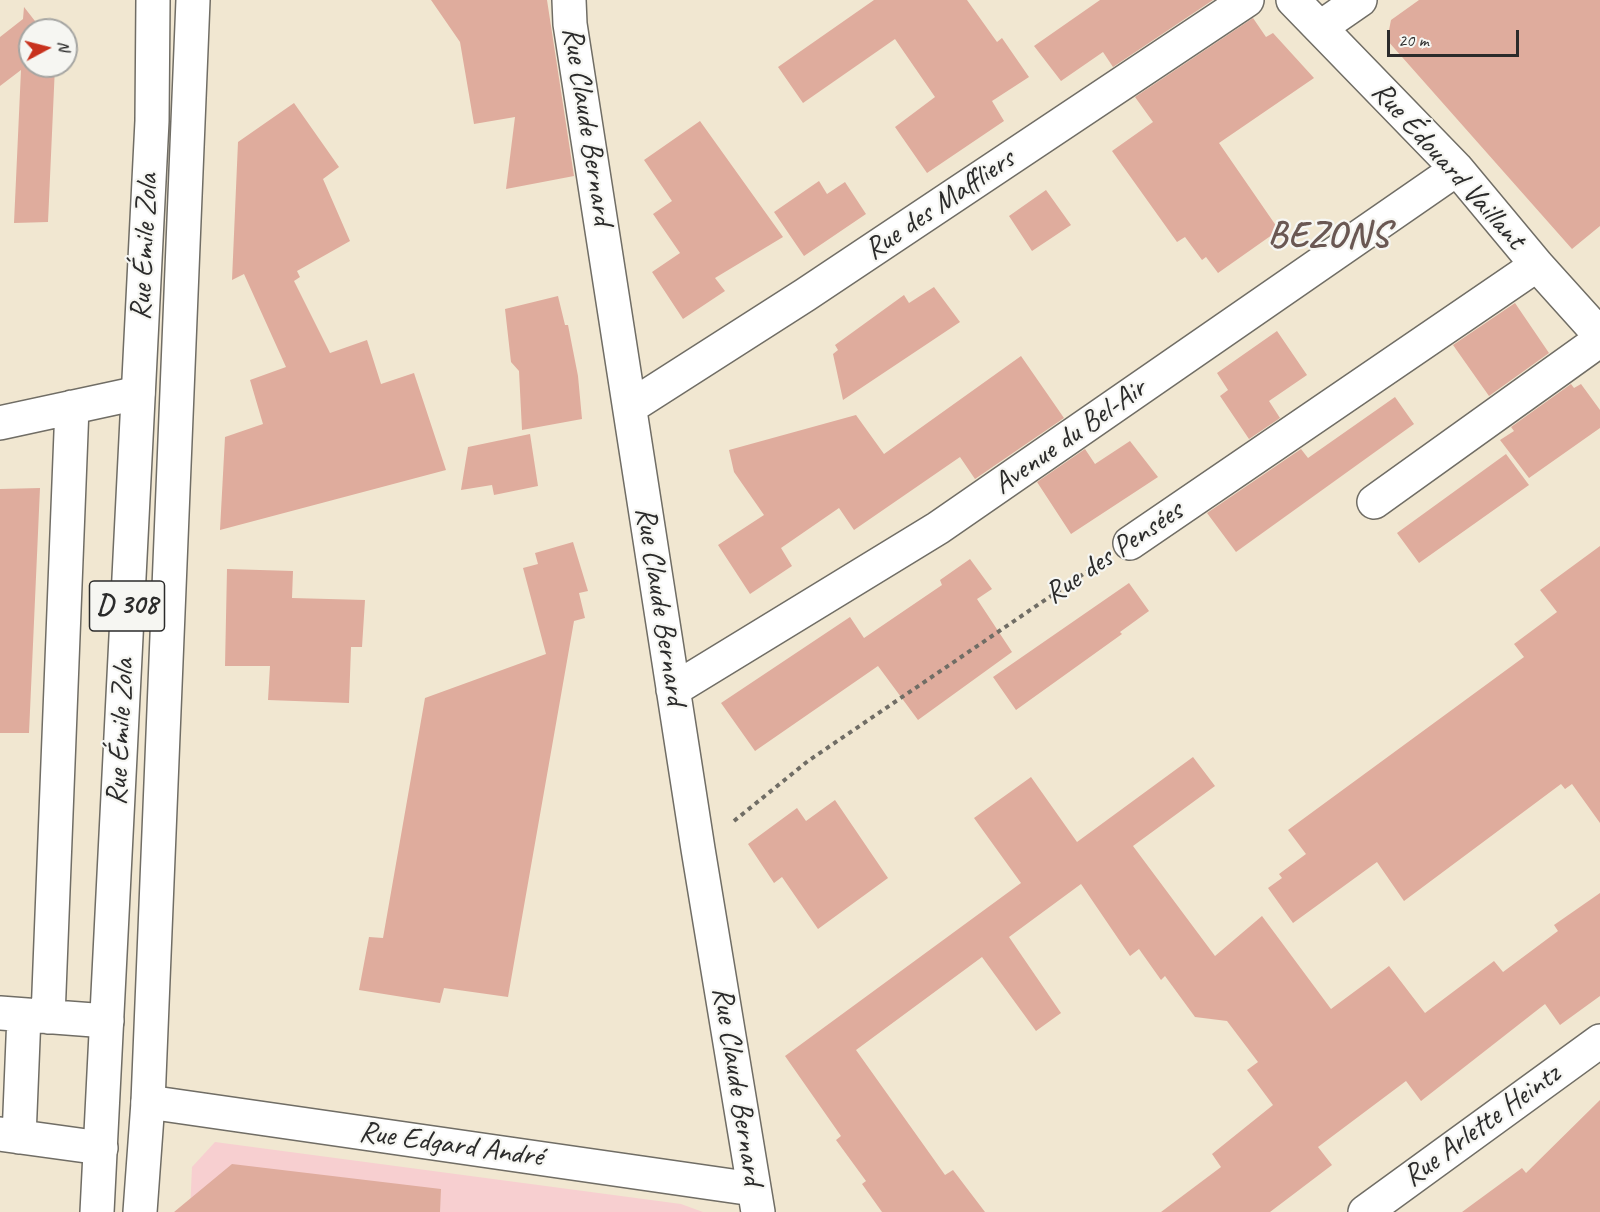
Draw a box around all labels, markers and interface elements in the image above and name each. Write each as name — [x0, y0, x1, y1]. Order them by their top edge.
north arrow — [18, 18, 78, 78]
scale bar — [1390, 18, 1522, 56]
street label: Rue Claude Bernard — [554, 24, 620, 228]
text: 20 m — [1398, 29, 1429, 51]
text: N — [53, 40, 74, 52]
street label: Rue Édouard Vaillant — [1363, 75, 1533, 257]
street label: Rue des Maffliers — [858, 142, 1022, 268]
street label: Rue Émile Zola — [123, 173, 167, 321]
district label: BEZONS — [1268, 215, 1390, 259]
street label: Avenue du Bel-Air — [987, 371, 1153, 503]
street label: Rue des Pensées — [1038, 494, 1190, 612]
street label: Rue Claude Bernard — [627, 504, 693, 708]
road number: D 308 — [90, 581, 164, 631]
street label: Rue Émile Zola — [99, 658, 143, 806]
street label: Rue Claude Bernard — [704, 984, 770, 1188]
street label: Rue Arlette Heintz — [1396, 1057, 1568, 1195]
street label: Rue Edgard André — [357, 1114, 545, 1176]

